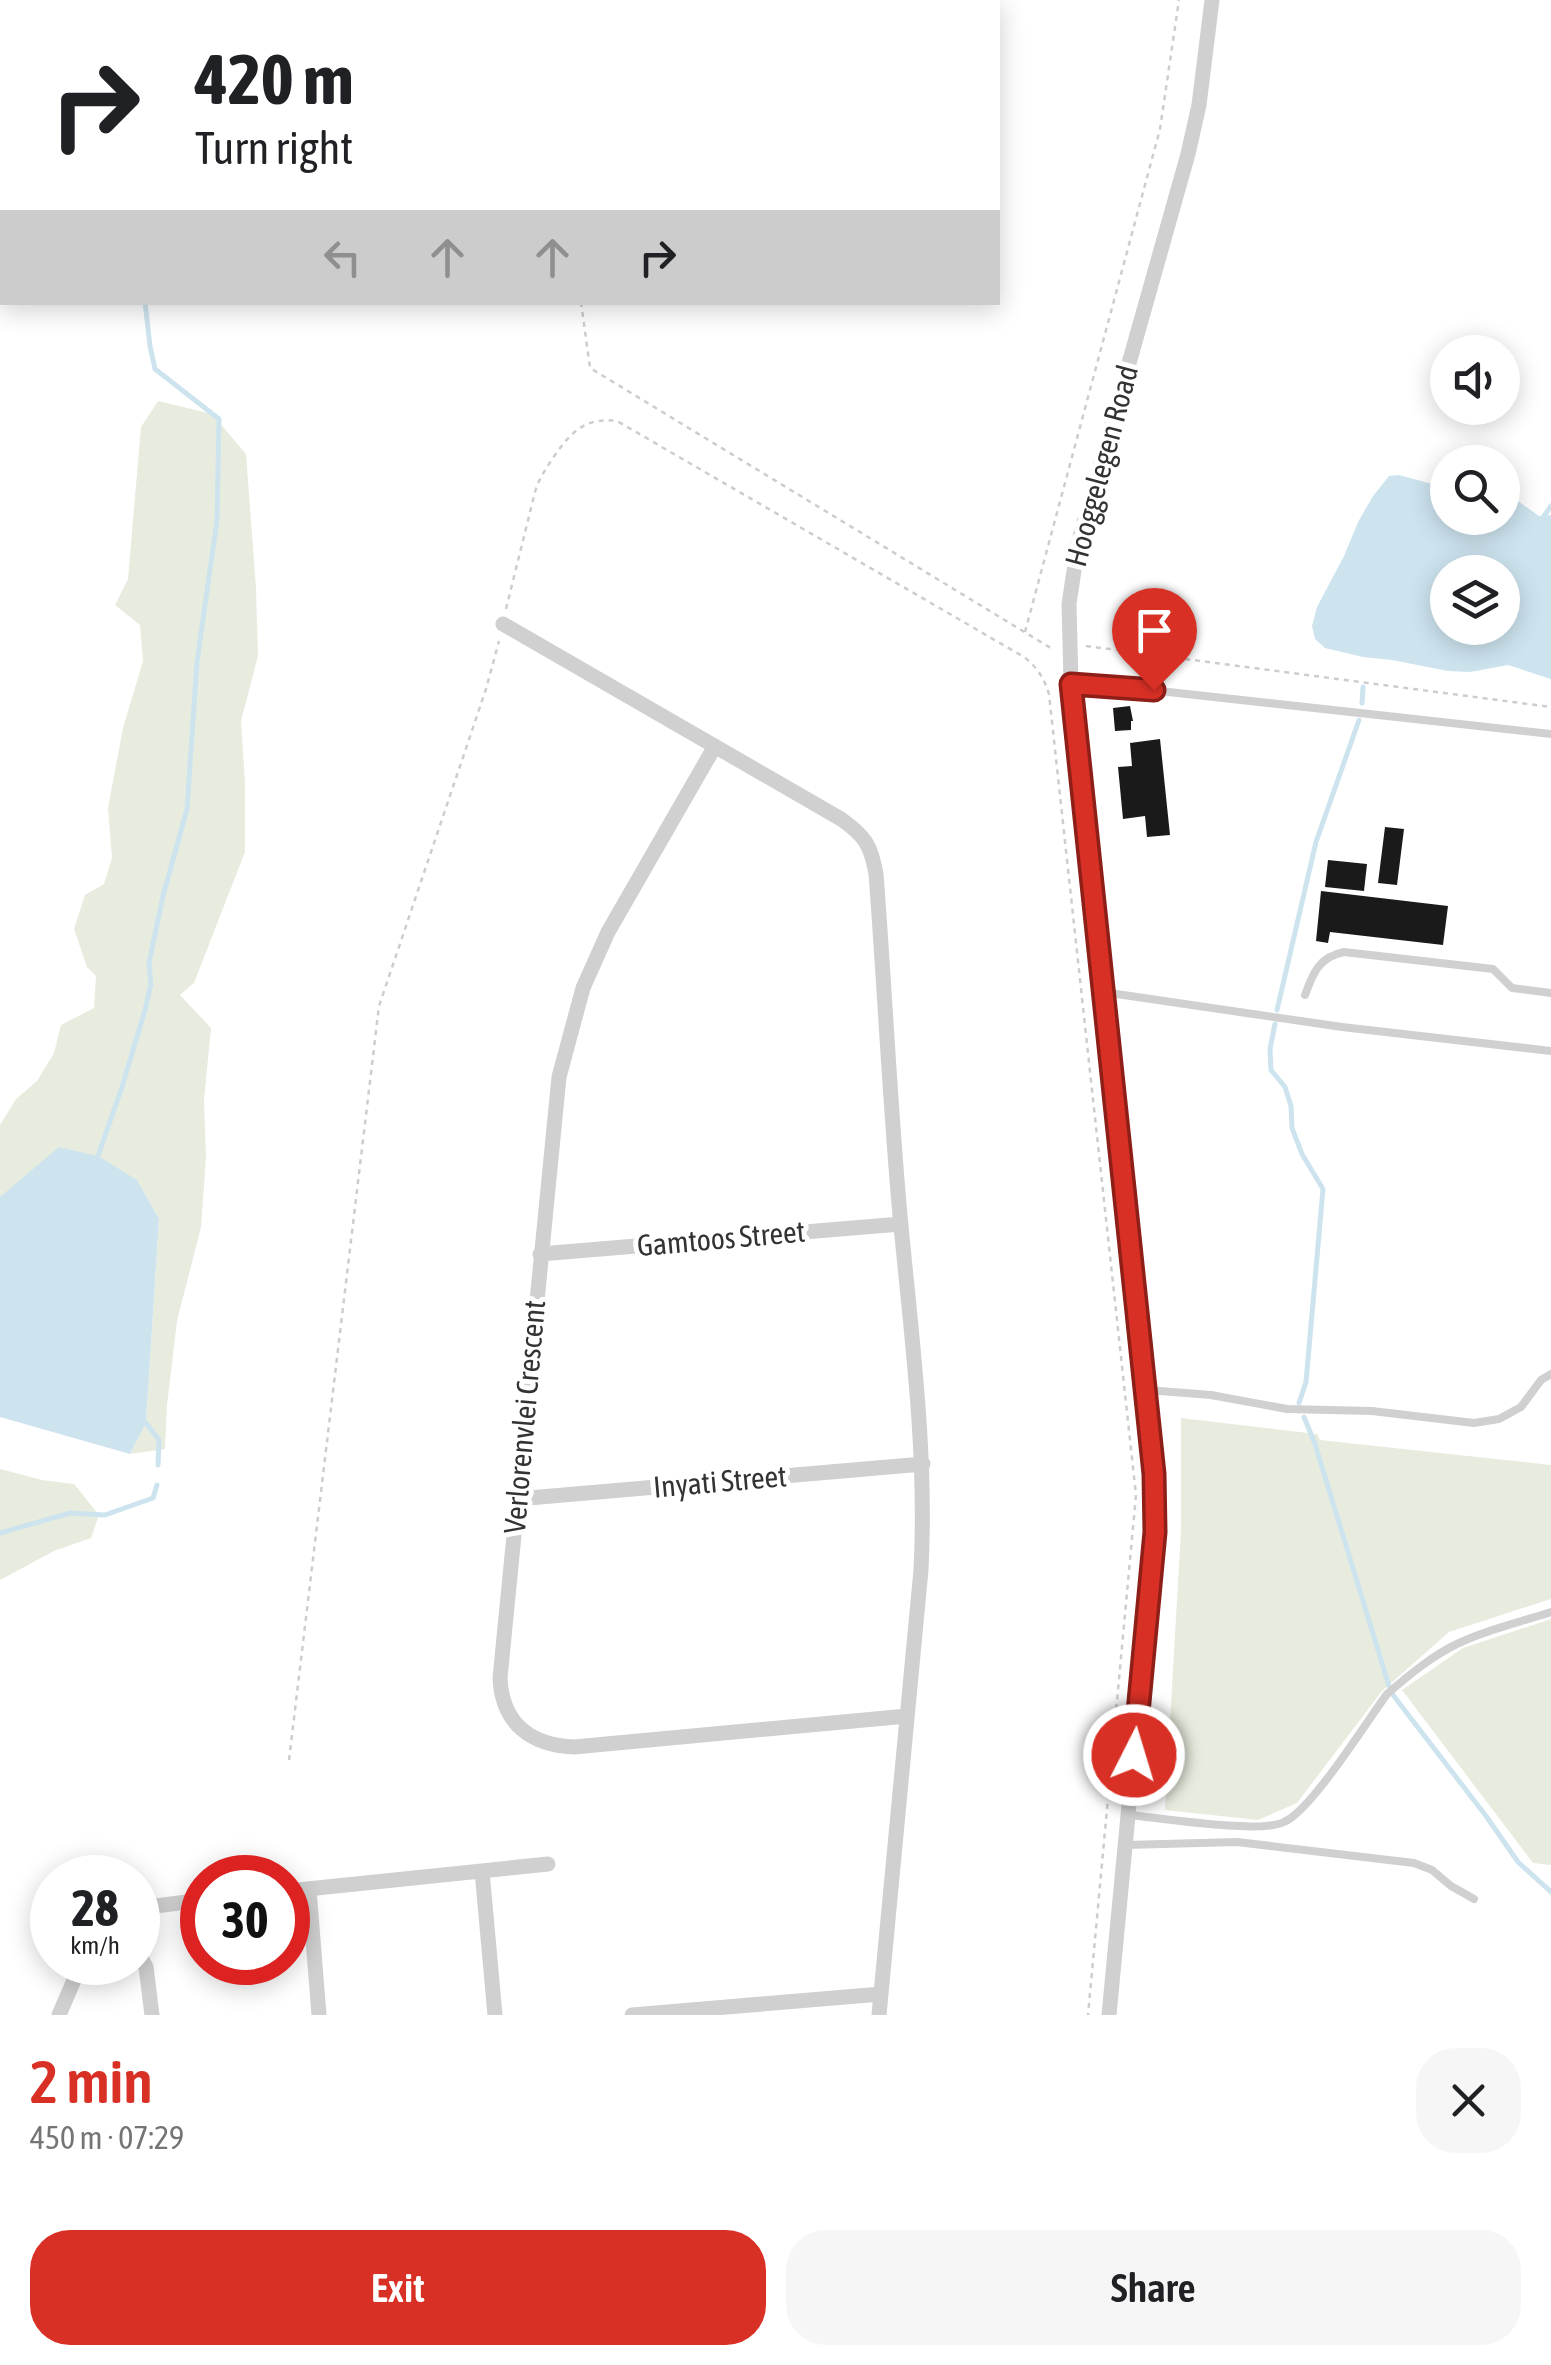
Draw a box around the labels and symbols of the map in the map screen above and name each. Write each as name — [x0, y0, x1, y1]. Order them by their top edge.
street label: Hooggelegen Road — [1058, 361, 1144, 570]
pin — [1112, 588, 1197, 691]
street label: Gamtoos Street — [635, 1214, 806, 1262]
street label: Verlorenvlei Crescent — [497, 1299, 551, 1535]
street label: Inyati Street — [652, 1458, 788, 1504]
position arrow — [1082, 1703, 1186, 1807]
speed limit sign: 30 — [180, 1855, 310, 1985]

